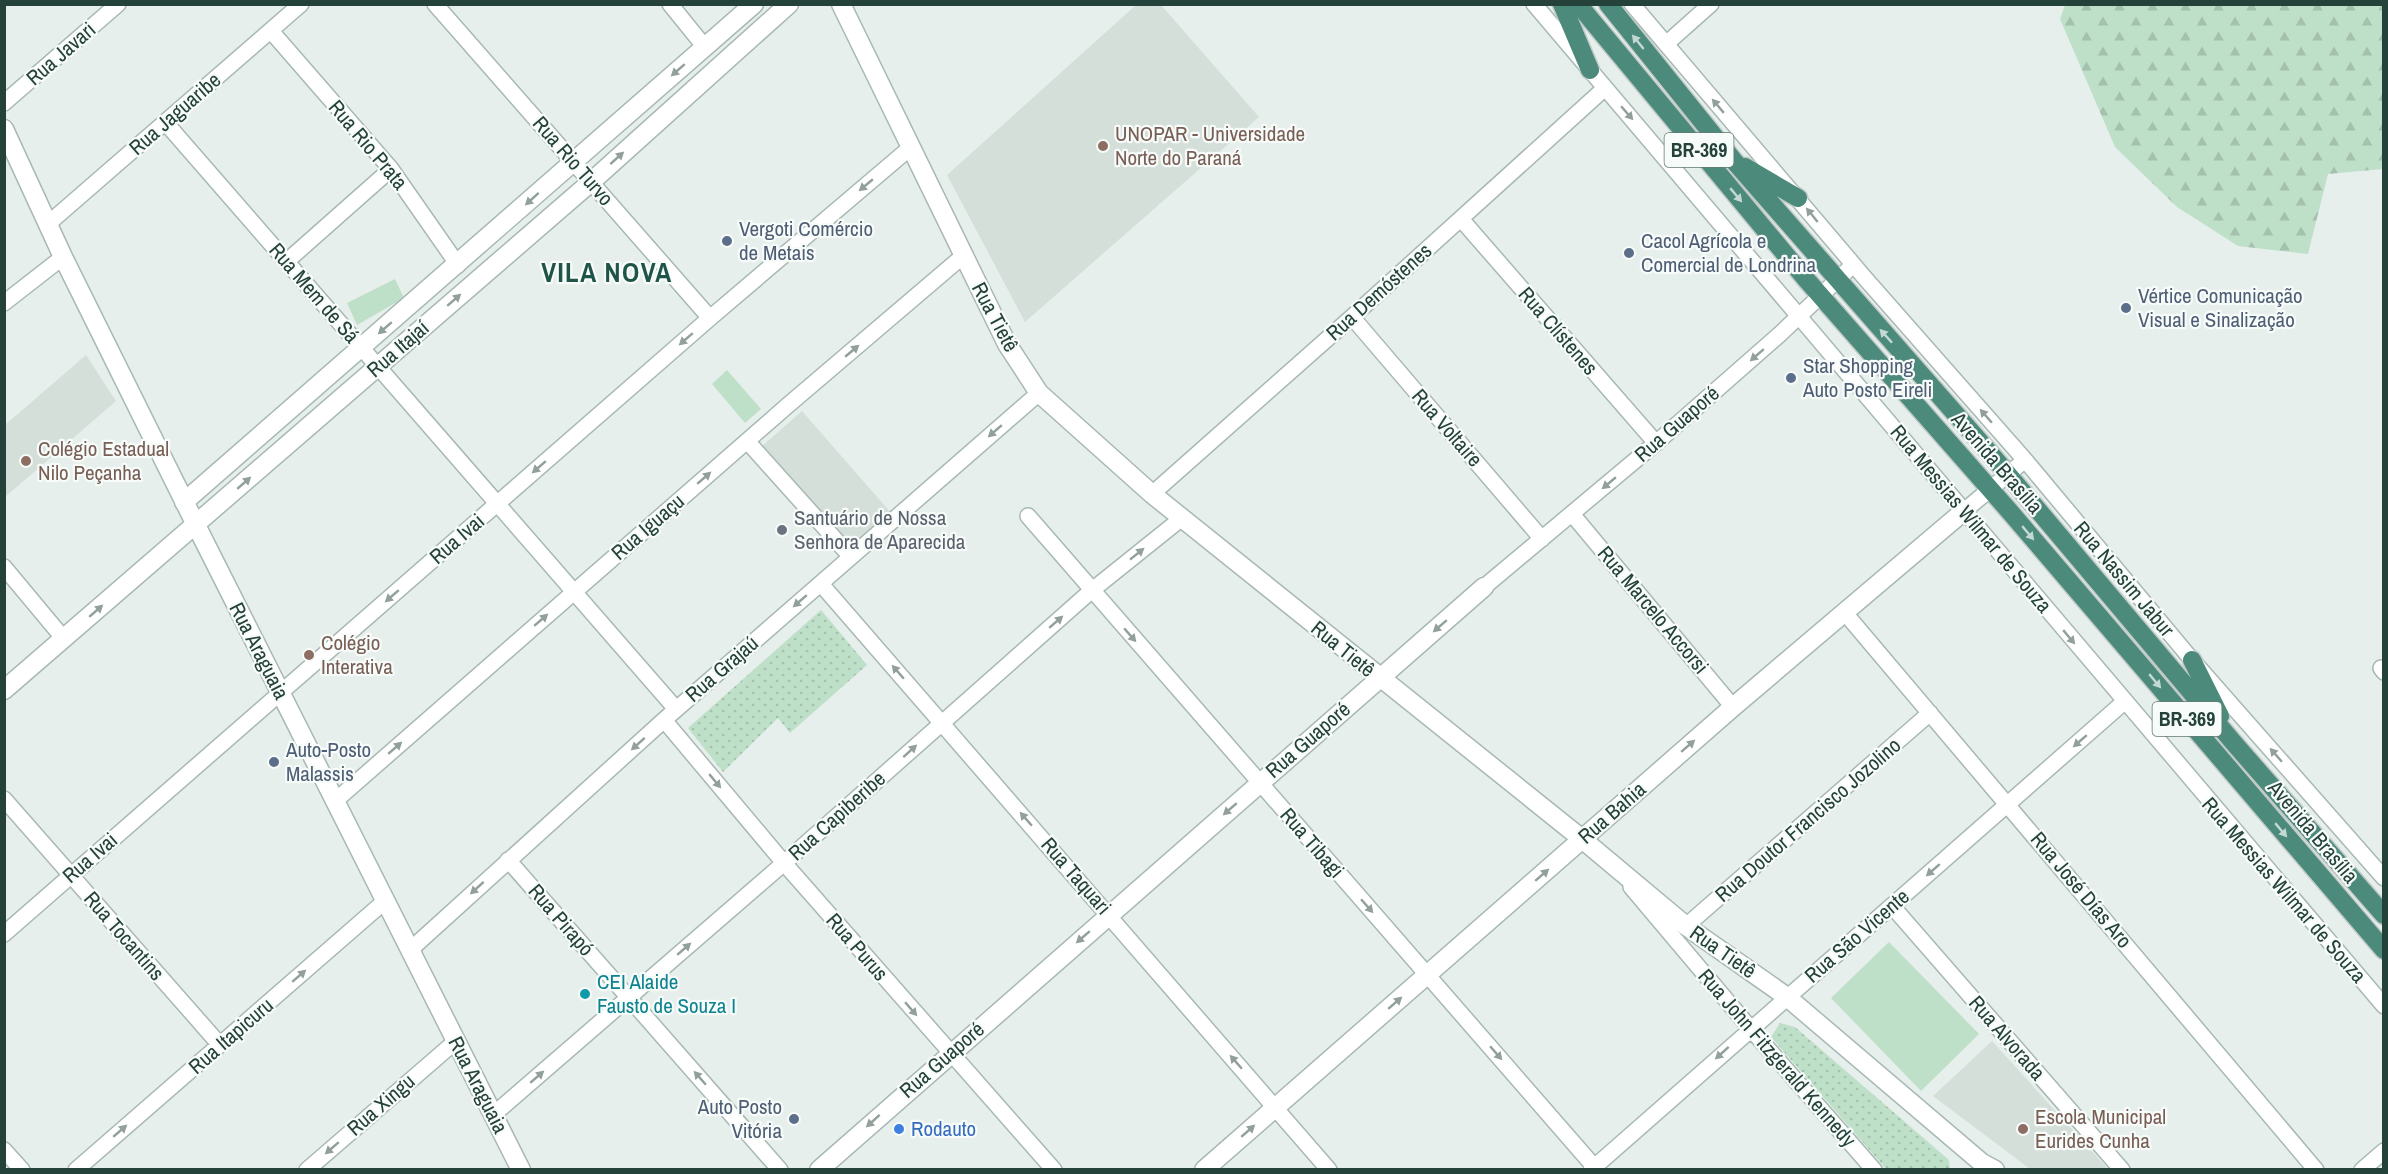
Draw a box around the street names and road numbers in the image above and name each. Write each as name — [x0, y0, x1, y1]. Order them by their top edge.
street label: Rua Javari — [20, 15, 102, 92]
street label: Rua Jaguaribe — [123, 66, 227, 162]
street label: Rua Rio Prata — [322, 94, 415, 196]
street label: Rua Rio Turvo — [526, 110, 620, 212]
road number: BR-369 — [1664, 133, 1734, 167]
street label: Rua Mem de Sá — [263, 236, 366, 349]
street label: Rua Demóstenes — [1320, 236, 1438, 347]
street label: Rua Tietê — [965, 277, 1026, 357]
street label: Rua Clístenes — [1512, 280, 1605, 381]
street label: Rua Itajaí — [360, 313, 435, 384]
street label: Rua Guaporé — [1628, 379, 1725, 468]
street label: Rua Voltaire — [1405, 382, 1489, 473]
street label: Avenida Brasília — [1944, 405, 2050, 520]
street label: Rua Messias Wilmar de Souza — [1884, 418, 2059, 619]
street label: Rua Iguaçu — [605, 487, 690, 566]
street label: Rua Ivai — [423, 507, 490, 571]
street label: Rua Nassim Jabur — [2067, 515, 2181, 643]
street label: Rua Marcelo Accorsi — [1591, 540, 1716, 680]
street label: Rua Araguaia — [223, 597, 296, 705]
street label: Rua Tietê — [1305, 614, 1382, 683]
street label: Rua Grajaú — [679, 629, 764, 708]
street label: Rua Guaporé — [1259, 695, 1356, 784]
road number: BR-369 — [2152, 702, 2222, 736]
street label: Rua Doutor Francisco Jozolino — [1709, 731, 1907, 908]
street label: Rua Capiberibe — [782, 764, 892, 867]
street label: Avenida Brasília — [2261, 773, 2365, 890]
street label: Rua Bahia — [1571, 775, 1652, 850]
street label: Rua Messias Wilmar de Souza — [2196, 791, 2373, 989]
street label: Rua Tibagi — [1274, 801, 1351, 884]
street label: Rua José Días Aro — [2024, 825, 2139, 954]
street label: Rua Ivai — [56, 826, 123, 890]
street label: Rua Taquari — [1035, 831, 1118, 921]
street label: Rua Pirapó — [522, 877, 601, 962]
street label: Rua São Vicente — [1798, 882, 1915, 989]
street label: Rua Tocantins — [77, 885, 171, 987]
street label: Rua Purus — [820, 906, 895, 987]
street label: Rua Tietê — [1684, 918, 1762, 985]
street label: Rua John Fitzgerald Kennedy — [1692, 962, 1863, 1153]
street label: Rua Alvorada — [1963, 989, 2053, 1087]
street label: Rua Itapicuru — [182, 991, 279, 1080]
street label: Rua Guaporé — [893, 1015, 990, 1104]
street label: Rua Araguaia — [442, 1031, 515, 1139]
street label: Rua Xingu — [340, 1067, 421, 1142]

